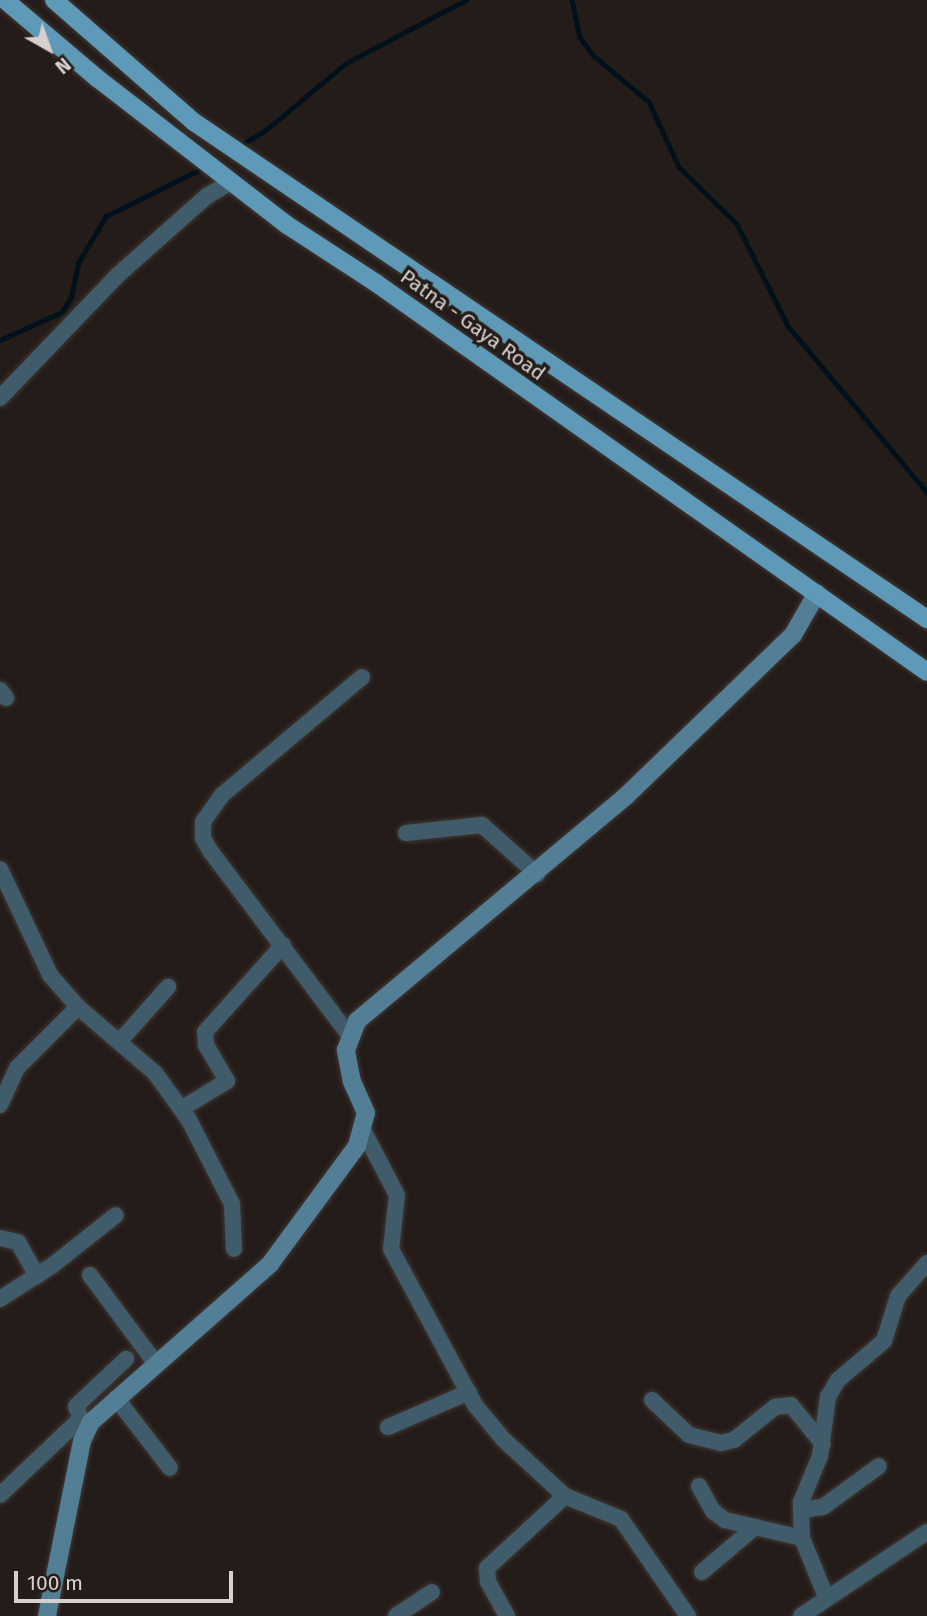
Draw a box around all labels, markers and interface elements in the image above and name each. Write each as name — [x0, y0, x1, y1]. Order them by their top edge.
north arrow — [14, 14, 84, 84]
text: N — [51, 53, 75, 78]
street label: Patna - Gaya Road — [396, 264, 550, 386]
scale bar — [18, 1556, 236, 1600]
text: 100 m — [27, 1570, 83, 1596]

